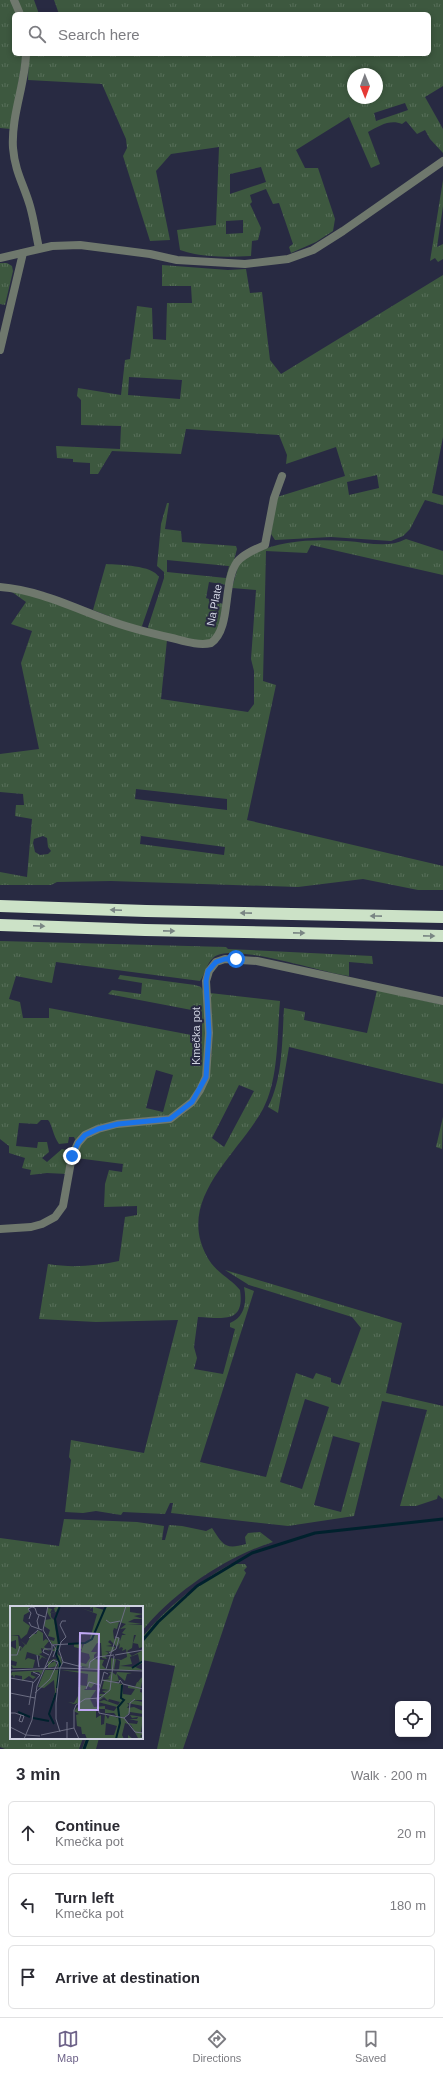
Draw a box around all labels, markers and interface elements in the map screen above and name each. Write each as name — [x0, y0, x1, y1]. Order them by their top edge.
search box — [12, 12, 431, 56]
icon: search — [26, 23, 48, 45]
text: Search here — [58, 26, 140, 43]
north arrow — [347, 68, 383, 104]
street label: Na Plate — [204, 583, 224, 627]
one-way arrow — [110, 907, 122, 914]
one-way arrow — [240, 910, 252, 917]
one-way arrow — [369, 913, 382, 919]
one-way arrow — [33, 923, 45, 930]
one-way arrow — [163, 928, 176, 934]
one-way arrow — [293, 930, 306, 936]
one-way arrow — [423, 932, 435, 939]
route start — [227, 950, 245, 968]
street label: Kmečka pot — [190, 1007, 202, 1065]
route end — [63, 1147, 81, 1165]
inset map — [10, 1606, 143, 1739]
map controls — [395, 1701, 431, 1737]
button: locate — [395, 1701, 431, 1737]
text: 3 min — [16, 1765, 60, 1784]
text: Walk · 200 m — [351, 1768, 427, 1783]
text: Continue — [55, 1817, 120, 1834]
icon: ahead — [17, 1822, 39, 1844]
text: 20 m — [397, 1826, 426, 1841]
text: Kmečka pot — [55, 1834, 124, 1849]
text: Turn left — [55, 1889, 114, 1906]
icon: left — [17, 1894, 39, 1916]
text: 180 m — [390, 1898, 426, 1913]
text: Kmečka pot — [55, 1906, 124, 1921]
icon: arrive — [17, 1966, 39, 1988]
text: Arrive at destination — [55, 1969, 200, 1986]
tab: Map — [57, 2028, 79, 2064]
tab: Directions — [192, 2028, 241, 2064]
tab: Saved — [355, 2028, 386, 2064]

